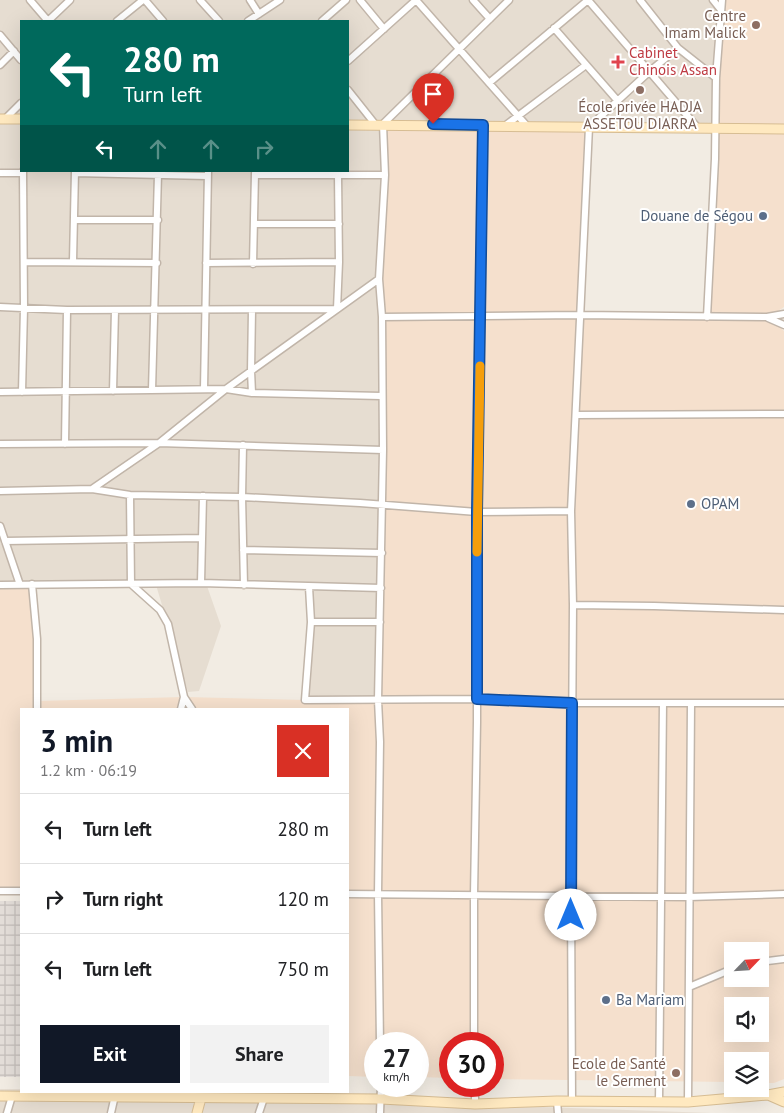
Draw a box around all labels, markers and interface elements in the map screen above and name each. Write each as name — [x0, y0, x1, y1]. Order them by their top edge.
place label: Centre Imam Malick — [664, 6, 747, 42]
marker: Centre Imam Malick — [750, 19, 762, 31]
text: 280 m — [123, 36, 220, 82]
icon: left — [40, 40, 105, 105]
place label: Cabinet Chinois Assan — [629, 43, 717, 79]
marker: Cabinet Chinois Assan — [611, 55, 625, 69]
pin — [412, 73, 454, 124]
text: Turn left — [123, 80, 202, 108]
icon: arrive — [419, 80, 447, 108]
marker: École privée HADJA ASSETOU DIARRA — [634, 84, 646, 96]
place label: École privée HADJA ASSETOU DIARRA — [578, 97, 702, 133]
icon: left — [91, 135, 119, 163]
icon: ahead — [144, 135, 172, 163]
icon: ahead — [197, 135, 225, 163]
icon: right — [250, 135, 278, 163]
place label: Douane de Ségou — [640, 206, 753, 225]
marker: Douane de Ségou — [757, 210, 769, 222]
place label: OPAM — [701, 494, 739, 513]
marker: OPAM — [685, 498, 697, 510]
text: 3 min — [40, 721, 113, 760]
button: close — [277, 725, 329, 777]
text: 1.2 km · 06:19 — [40, 760, 137, 780]
icon: left — [40, 815, 68, 843]
text: Turn left — [83, 817, 152, 841]
text: 280 m — [277, 817, 329, 841]
icon: right — [40, 885, 68, 913]
text: Turn right — [83, 887, 163, 911]
text: 120 m — [277, 887, 329, 911]
position arrow — [544, 888, 596, 940]
north arrow — [724, 942, 769, 988]
map controls — [724, 942, 769, 1097]
icon: left — [40, 955, 68, 983]
text: Turn left — [83, 957, 152, 981]
text: 750 m — [277, 957, 329, 981]
place label: Ba Mariam — [616, 990, 684, 1009]
marker: Ba Mariam — [600, 994, 612, 1006]
button: sound — [724, 997, 769, 1042]
button: Exit — [40, 1025, 180, 1083]
button: Share — [190, 1025, 329, 1083]
speed limit sign: 30 — [439, 1032, 504, 1097]
text: 27 — [382, 1042, 411, 1074]
button: layers — [724, 1052, 769, 1097]
place label: Ecole de Santé le Serment — [572, 1054, 666, 1090]
marker: Ecole de Santé le Serment — [670, 1067, 682, 1079]
text: km/h — [383, 1069, 410, 1084]

